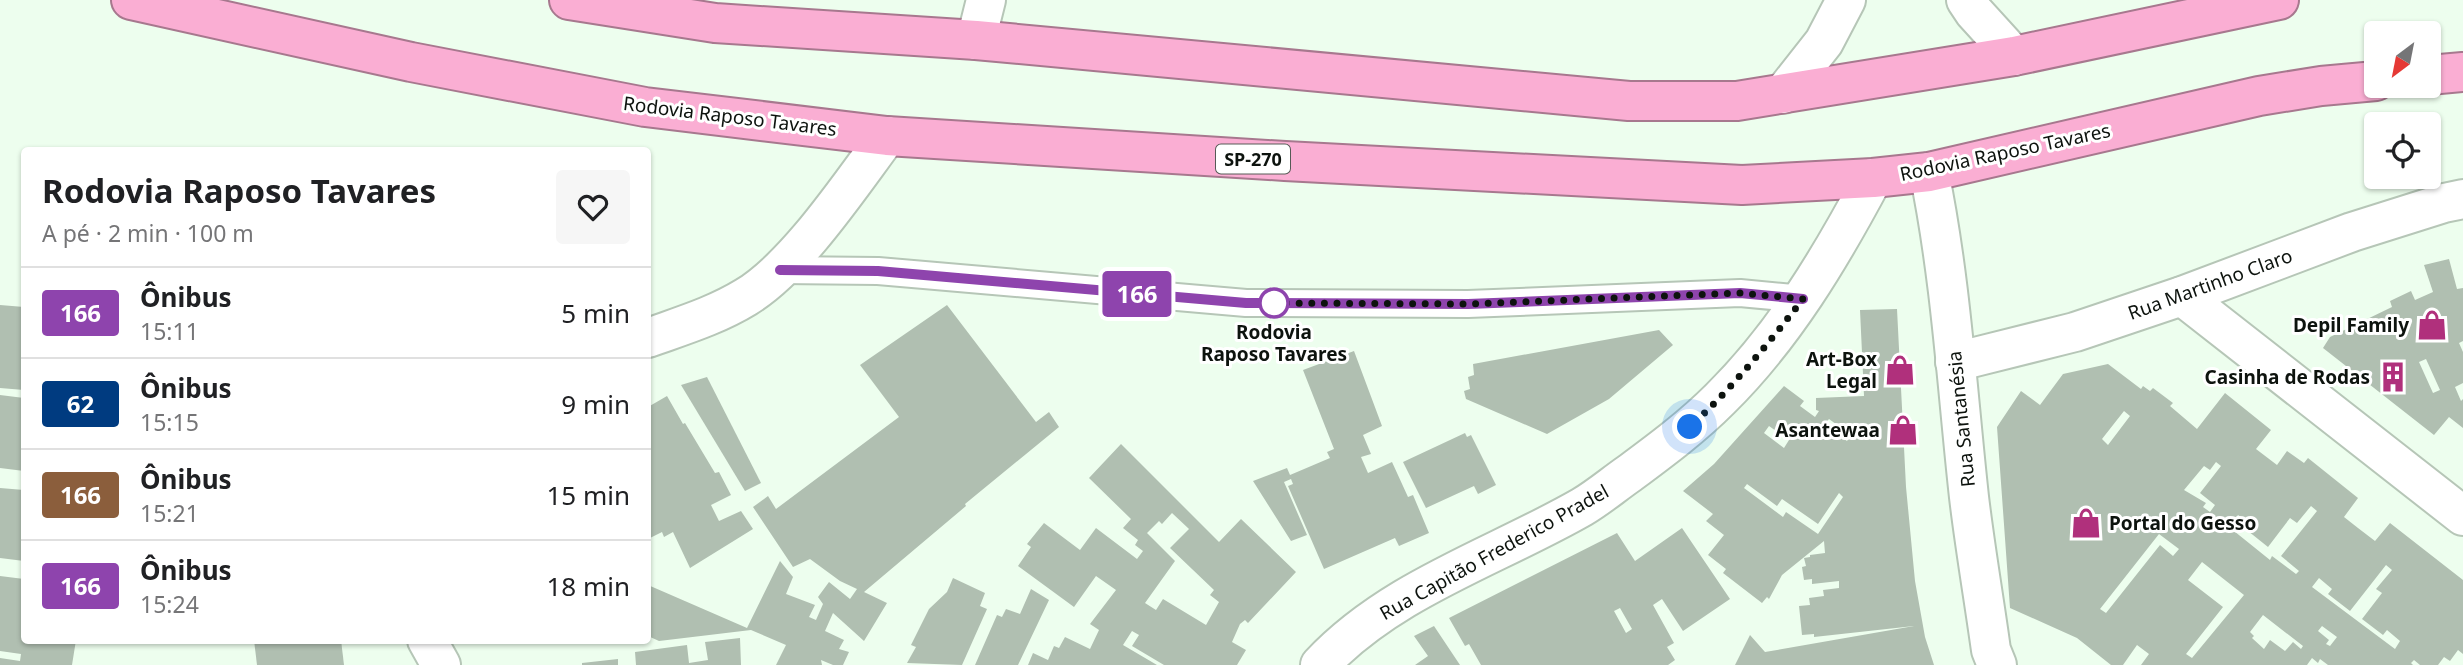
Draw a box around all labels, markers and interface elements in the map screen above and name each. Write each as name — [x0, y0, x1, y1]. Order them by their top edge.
north arrow — [2364, 21, 2441, 98]
map controls — [2364, 21, 2441, 189]
street label: Rodovia Raposo Tavares — [622, 90, 838, 142]
button: locate — [2364, 112, 2441, 189]
street label: Rodovia Raposo Tavares — [1897, 117, 2113, 187]
road number: SP-270 — [1216, 144, 1290, 174]
text: Rodovia Raposo Tavares — [42, 168, 436, 213]
button: heart — [556, 170, 630, 244]
text: A pé · 2 min · 100 m — [42, 217, 254, 249]
street label: Rua Martinho Claro — [2124, 242, 2296, 326]
line badge: 166 — [1097, 271, 1177, 317]
text: 166 — [1116, 277, 1158, 310]
text: Ônibus — [140, 279, 232, 315]
marker: Rodovia Raposo Tavares — [1259, 288, 1289, 318]
text: 5 min — [561, 295, 630, 331]
text: 166 — [60, 296, 101, 329]
shop icon: Depil Family — [2415, 308, 2449, 342]
place label: Depil Family — [2293, 312, 2409, 338]
text: 15:11 — [140, 315, 199, 347]
place label: Rodovia Raposo Tavares — [1201, 319, 1347, 367]
place label: Art-Box Legal — [1806, 346, 1877, 394]
street label: Rua Santanésia — [1941, 350, 1981, 488]
shop icon: Art-Box Legal — [1883, 353, 1917, 387]
building icon: Casinha de Rodas — [2376, 360, 2410, 394]
place label: Casinha de Rodas — [2205, 364, 2370, 390]
text: Ônibus — [140, 370, 232, 406]
text: 9 min — [561, 386, 630, 422]
text: 62 — [67, 387, 94, 420]
text: 15:15 — [140, 406, 199, 438]
your location — [1672, 409, 1707, 444]
shop icon: Asantewaa — [1886, 413, 1920, 447]
place label: Asantewaa — [1775, 417, 1880, 443]
text: Ônibus — [140, 461, 232, 497]
text: 15 min — [546, 477, 630, 513]
text: 166 — [60, 478, 101, 511]
street label: Rua Capitão Frederico Pradel — [1375, 478, 1613, 626]
text: 15:21 — [140, 497, 199, 529]
shop icon: Portal do Gesso — [2069, 506, 2103, 540]
place label: Portal do Gesso — [2109, 510, 2256, 536]
text: Ônibus — [140, 552, 232, 588]
text: 18 min — [546, 568, 630, 604]
text: 166 — [60, 569, 101, 602]
text: 15:24 — [140, 588, 199, 620]

